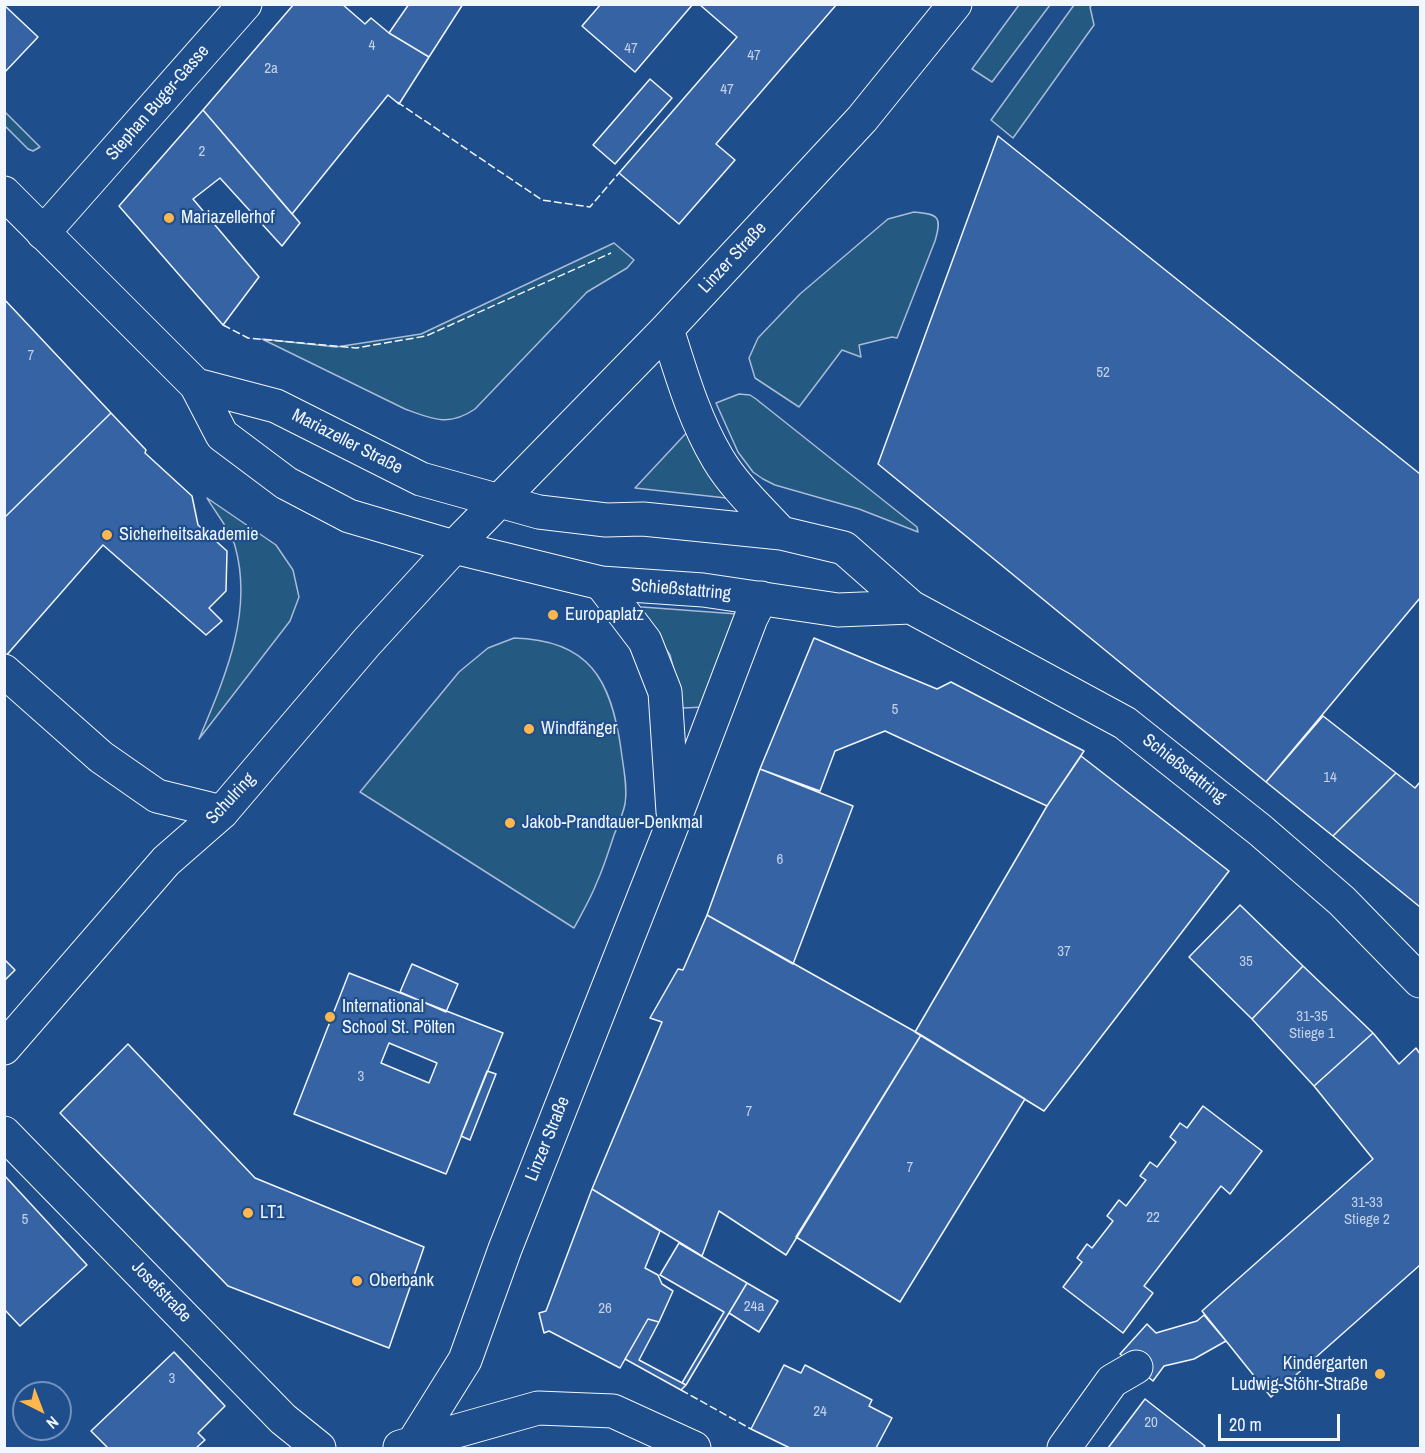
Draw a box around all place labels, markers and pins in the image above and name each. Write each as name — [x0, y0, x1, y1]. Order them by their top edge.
place label: Mariazellerhof — [181, 207, 275, 229]
marker: Mariazellerhof — [162, 211, 176, 225]
place label: Sicherheitsakademie — [119, 524, 258, 546]
marker: Sicherheitsakademie — [100, 528, 114, 542]
place label: Europaplatz — [565, 604, 644, 626]
marker: Europaplatz — [546, 608, 560, 622]
place label: Windfänger — [541, 718, 617, 740]
marker: Windfänger — [522, 722, 536, 736]
place label: Jakob-Prandtauer-Denkmal — [522, 812, 702, 834]
marker: Jakob-Prandtauer-Denkmal — [503, 816, 517, 830]
place label: International School St. Pölten — [342, 996, 455, 1038]
marker: International School St. Pölten — [323, 1010, 337, 1024]
place label: LT1 — [260, 1202, 284, 1224]
marker: LT1 — [241, 1206, 255, 1220]
place label: Oberbank — [369, 1270, 434, 1292]
marker: Oberbank — [350, 1274, 364, 1288]
place label: Kindergarten Ludwig-Stöhr-Straße — [1231, 1353, 1368, 1396]
marker: Kindergarten Ludwig-Stöhr-Straße — [1373, 1367, 1387, 1381]

